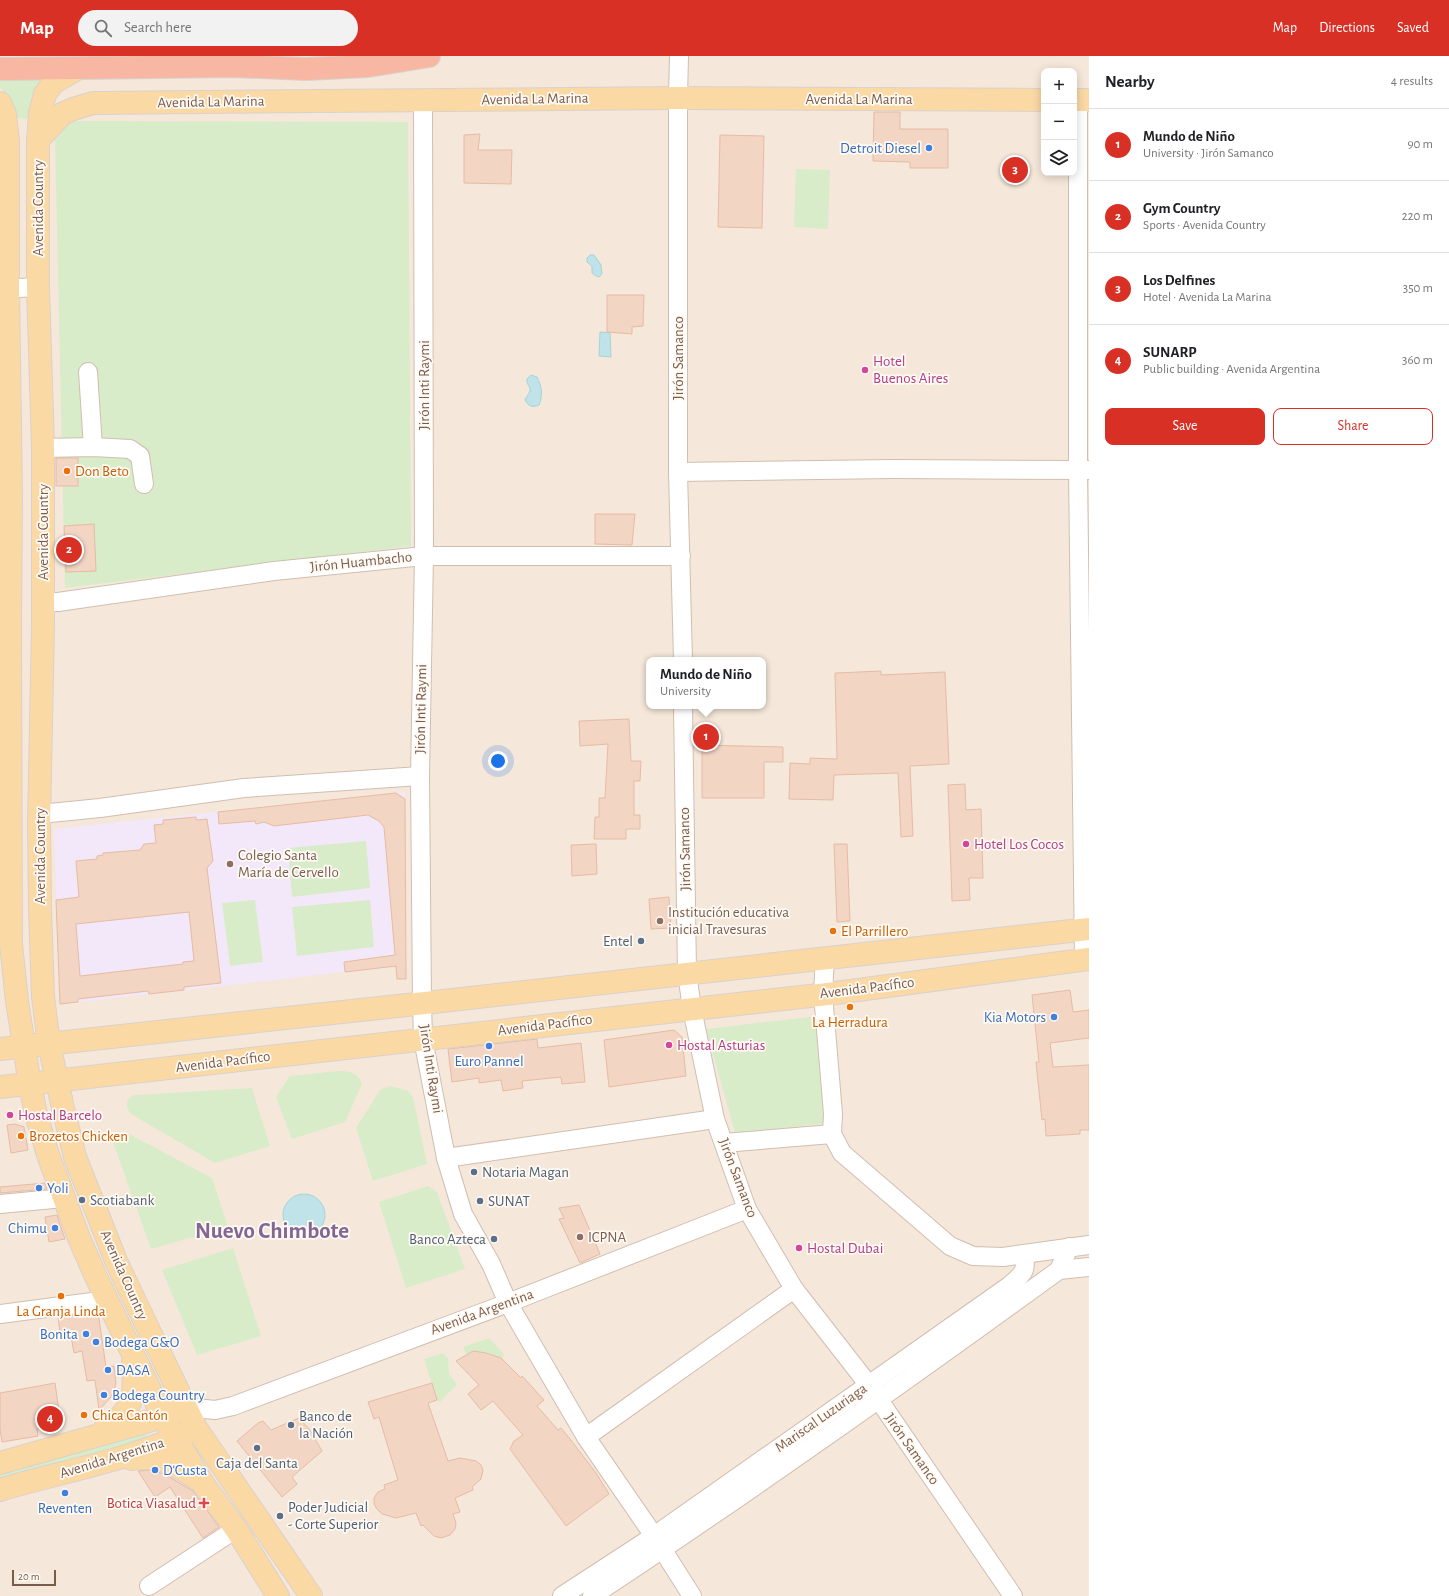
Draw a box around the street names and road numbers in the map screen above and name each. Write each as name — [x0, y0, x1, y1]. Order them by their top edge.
street label: Avenida La Marina — [481, 91, 589, 107]
street label: Avenida La Marina — [805, 92, 913, 107]
street label: Avenida La Marina — [157, 94, 265, 110]
street label: Avenida Country — [31, 159, 46, 256]
street label: Jirón Samanco — [671, 316, 686, 400]
street label: Jirón Inti Raymi — [417, 340, 432, 430]
street label: Avenida Country — [36, 483, 51, 580]
street label: Jirón Huambacho — [309, 549, 413, 575]
street label: Jirón Inti Raymi — [413, 664, 429, 754]
street label: Avenida Country — [33, 807, 48, 904]
street label: Jirón Samanco — [677, 807, 693, 891]
street label: Avenida Pacífico — [819, 975, 915, 1001]
street label: Avenida Pacífico — [497, 1012, 593, 1038]
street label: Jirón Inti Raymi — [417, 1023, 445, 1115]
street label: Avenida Pacífico — [175, 1049, 271, 1075]
street label: Jirón Samanco — [716, 1136, 760, 1220]
street label: Avenida Country — [98, 1228, 151, 1323]
street label: Avenida Argentina — [429, 1286, 536, 1338]
street label: Mariscal Luzuriaga — [772, 1381, 870, 1455]
street label: Jirón Samanco — [882, 1410, 942, 1488]
street label: Avenida Argentina — [58, 1435, 166, 1481]

